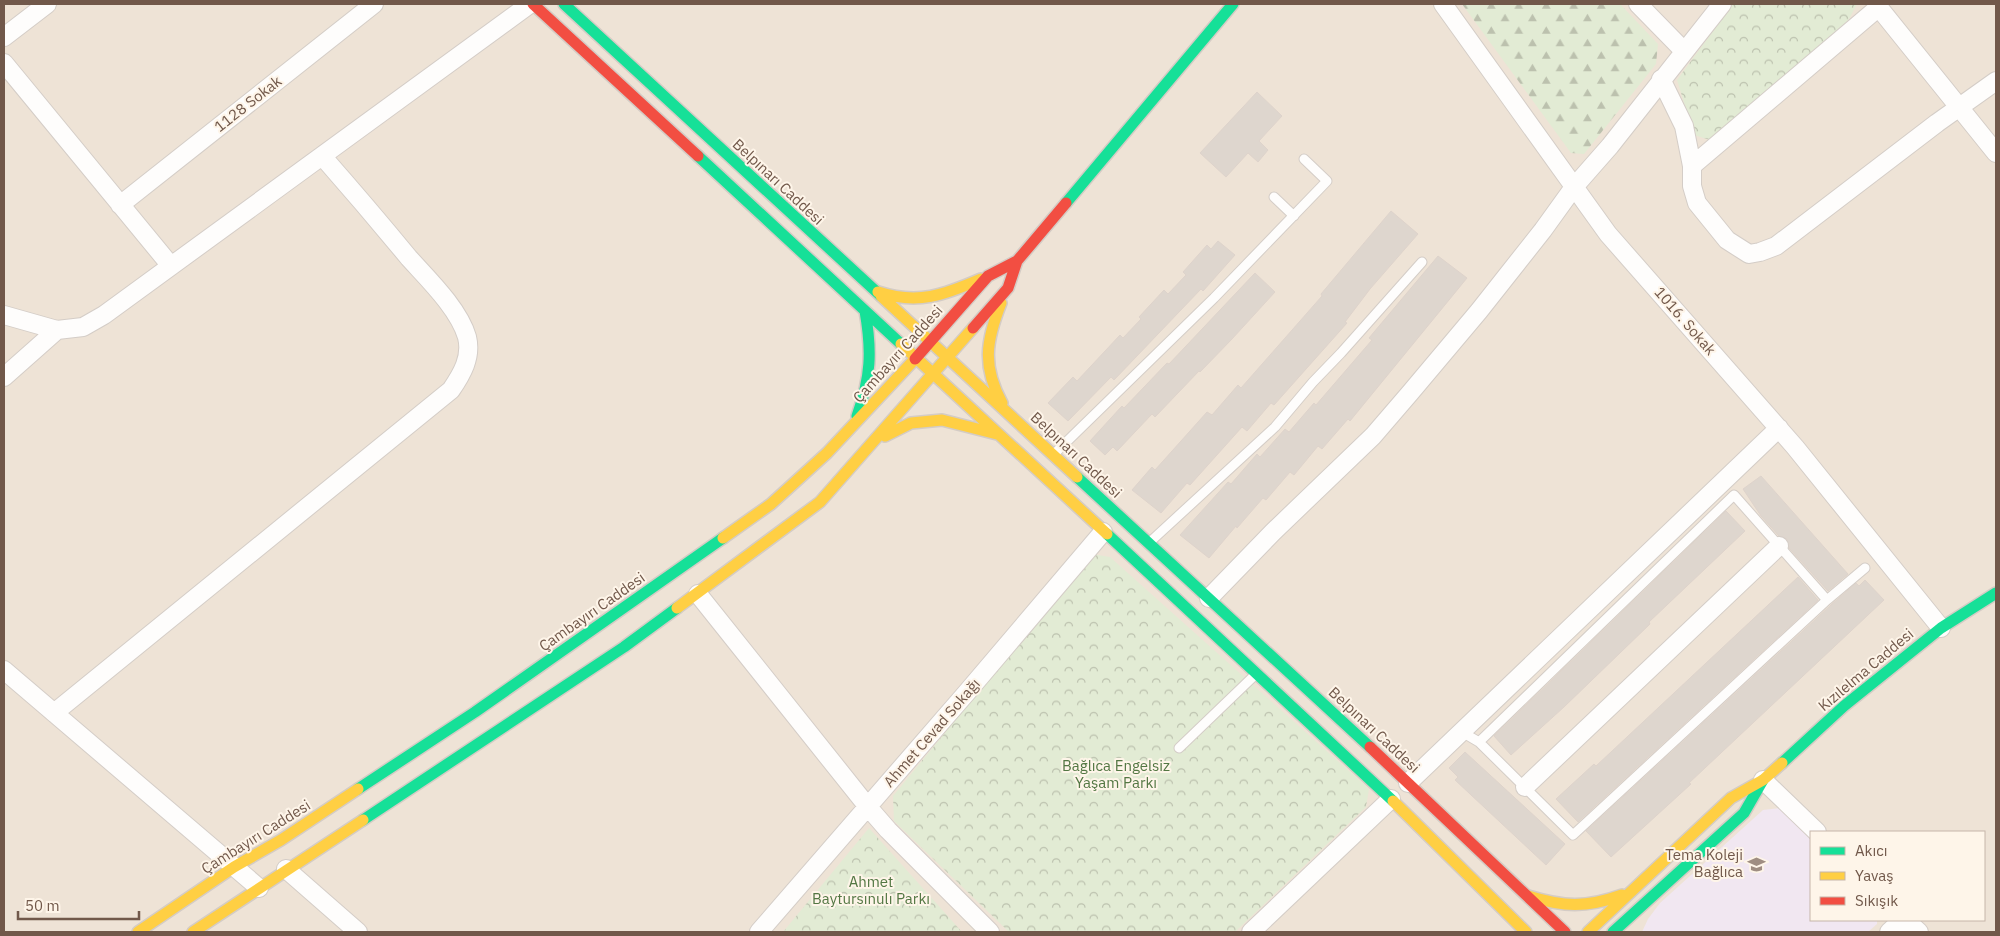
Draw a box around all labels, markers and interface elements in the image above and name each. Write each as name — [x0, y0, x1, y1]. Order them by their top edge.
street label: 1128 Sokak — [210, 71, 285, 136]
street label: Belpınarı Caddesi — [729, 134, 828, 229]
street label: 1016. Sokak — [1650, 283, 1720, 359]
street label: Çambayırı Caddesi — [849, 301, 947, 407]
street label: Belpınarı Caddesi — [1027, 407, 1126, 502]
street label: Çambayırı Caddesi — [535, 568, 648, 655]
street label: Kızılelma Caddesi — [1814, 624, 1917, 715]
street label: Ahmet Cevad Sokağı — [879, 674, 984, 791]
street label: Belpınarı Caddesi — [1325, 682, 1424, 777]
park label: Bağlıca Engelsiz Yaşam Parkı — [1062, 756, 1170, 792]
street label: Çambayırı Caddesi — [198, 795, 314, 878]
legend — [1810, 831, 1985, 921]
text: Akıcı — [1855, 841, 1888, 860]
place label: Tema Koleji Bağlıca — [1665, 845, 1743, 881]
school or university icon: Tema Koleji Bağlıca — [1747, 854, 1767, 874]
text: Yavaş — [1855, 866, 1894, 885]
park label: Ahmet Baytursınulı Parkı — [812, 872, 930, 908]
scale bar — [18, 888, 139, 920]
text: Sıkışık — [1855, 891, 1898, 910]
text: 50 m — [25, 896, 60, 915]

